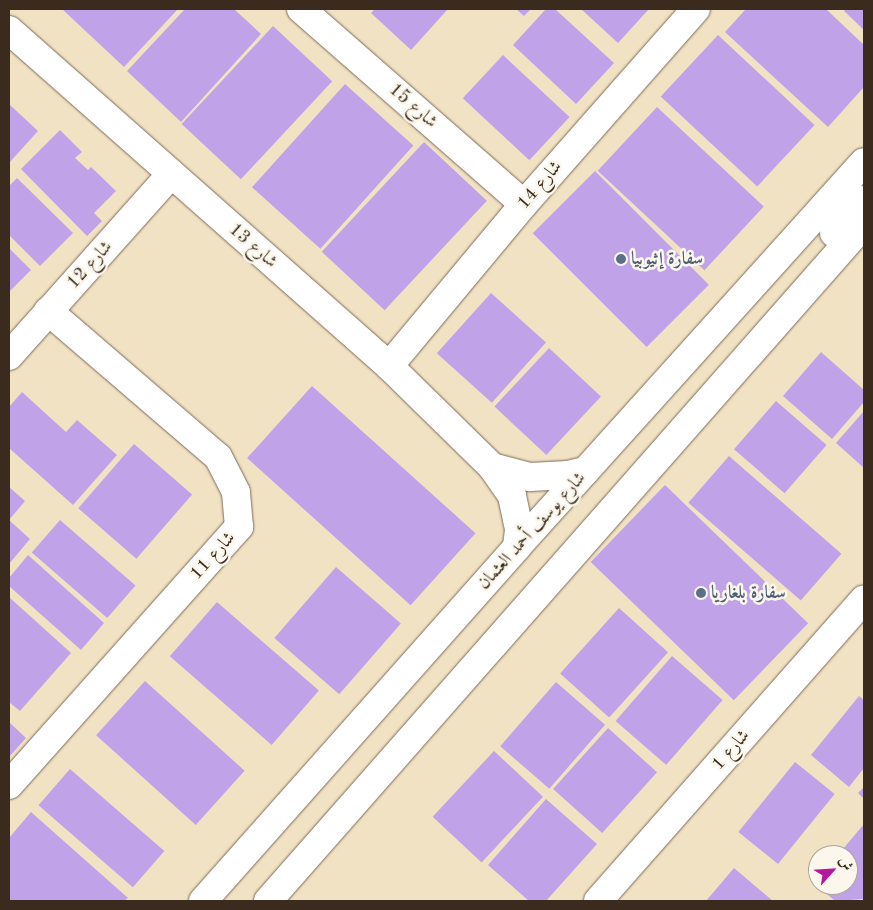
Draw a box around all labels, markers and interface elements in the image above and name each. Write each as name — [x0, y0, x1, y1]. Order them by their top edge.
street label: شارع 15 — [384, 79, 442, 133]
street label: شارع 14 — [513, 156, 567, 214]
street label: شارع 13 — [224, 219, 282, 273]
street label: شارع 12 — [63, 237, 117, 293]
place label: سفارة إثيوبيا — [631, 248, 703, 270]
marker: سفارة إثيوبيا — [615, 253, 627, 265]
street label: شارع يوسف أحمد العثمان — [473, 468, 591, 594]
street label: شارع 11 — [186, 528, 240, 584]
place label: سفارة بلغاريا — [711, 582, 786, 604]
marker: سفارة بلغاريا — [695, 587, 707, 599]
street label: شارع 1 — [708, 725, 754, 775]
north arrow — [808, 845, 858, 895]
text: ش — [836, 855, 855, 873]

